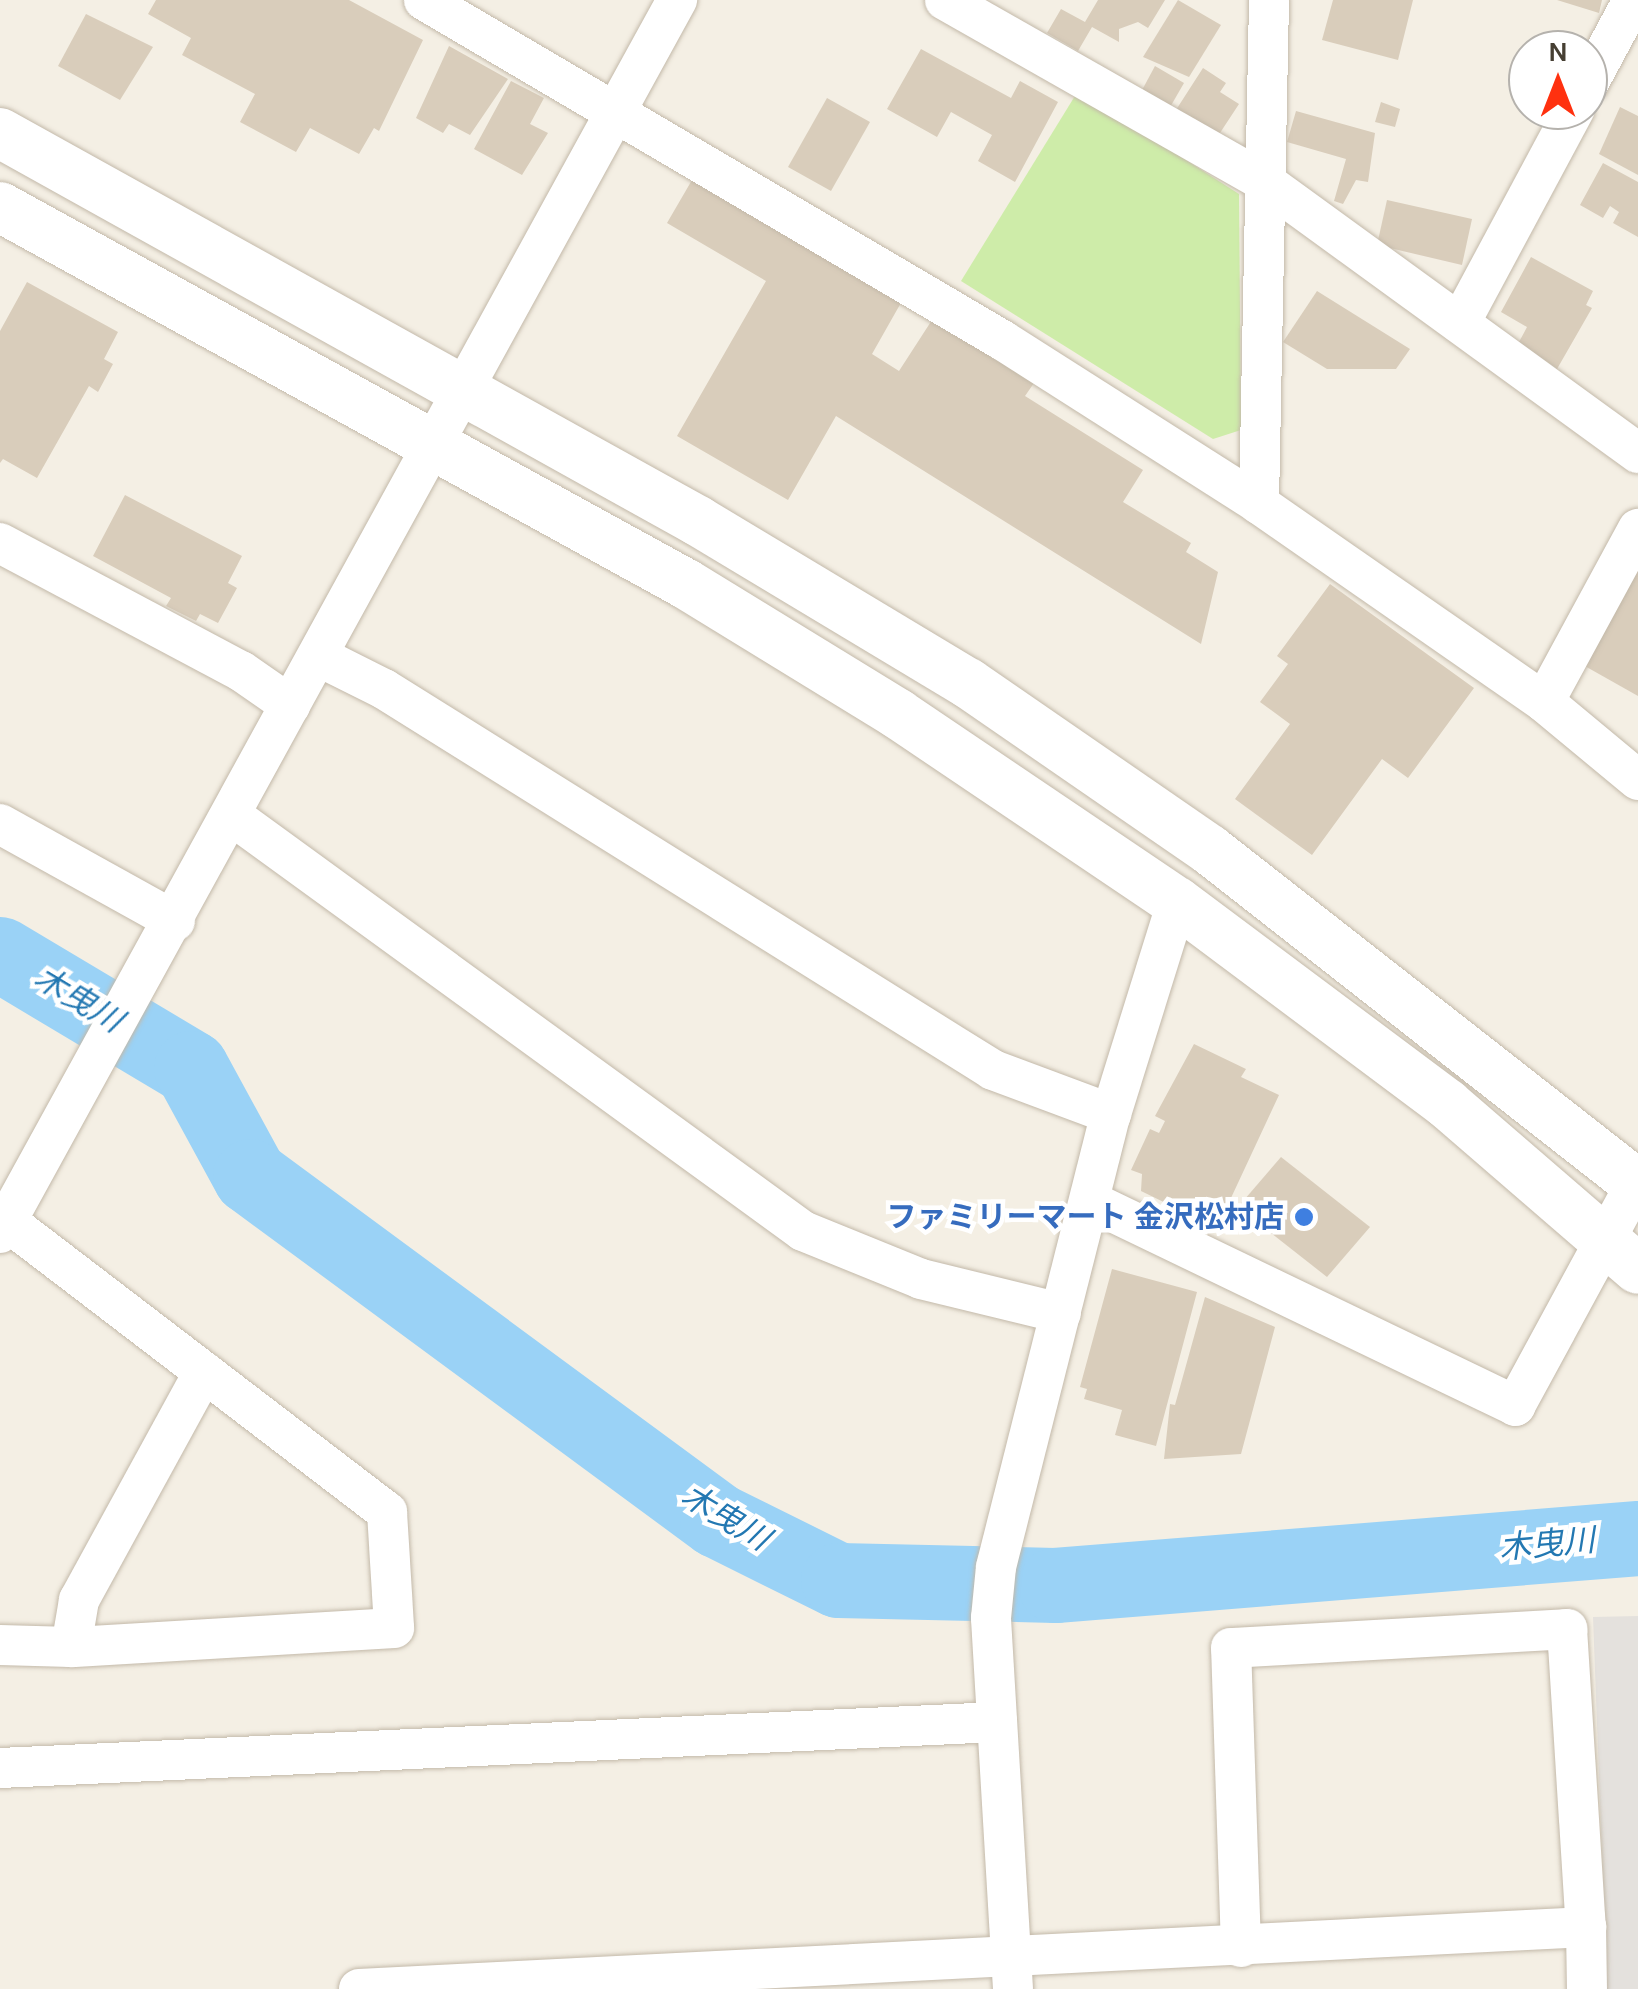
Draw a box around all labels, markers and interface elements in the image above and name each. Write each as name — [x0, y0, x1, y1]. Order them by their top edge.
north arrow — [1508, 30, 1608, 130]
text: N — [1548, 35, 1568, 68]
water label: 木曳川 — [27, 959, 129, 1041]
place label: ファミリーマート 金沢松村店 — [886, 1199, 1284, 1235]
marker: ファミリーマート 金沢松村店 — [1293, 1206, 1315, 1228]
water label: 木曳川 — [674, 1477, 776, 1559]
water label: 木曳川 — [1498, 1522, 1596, 1568]

